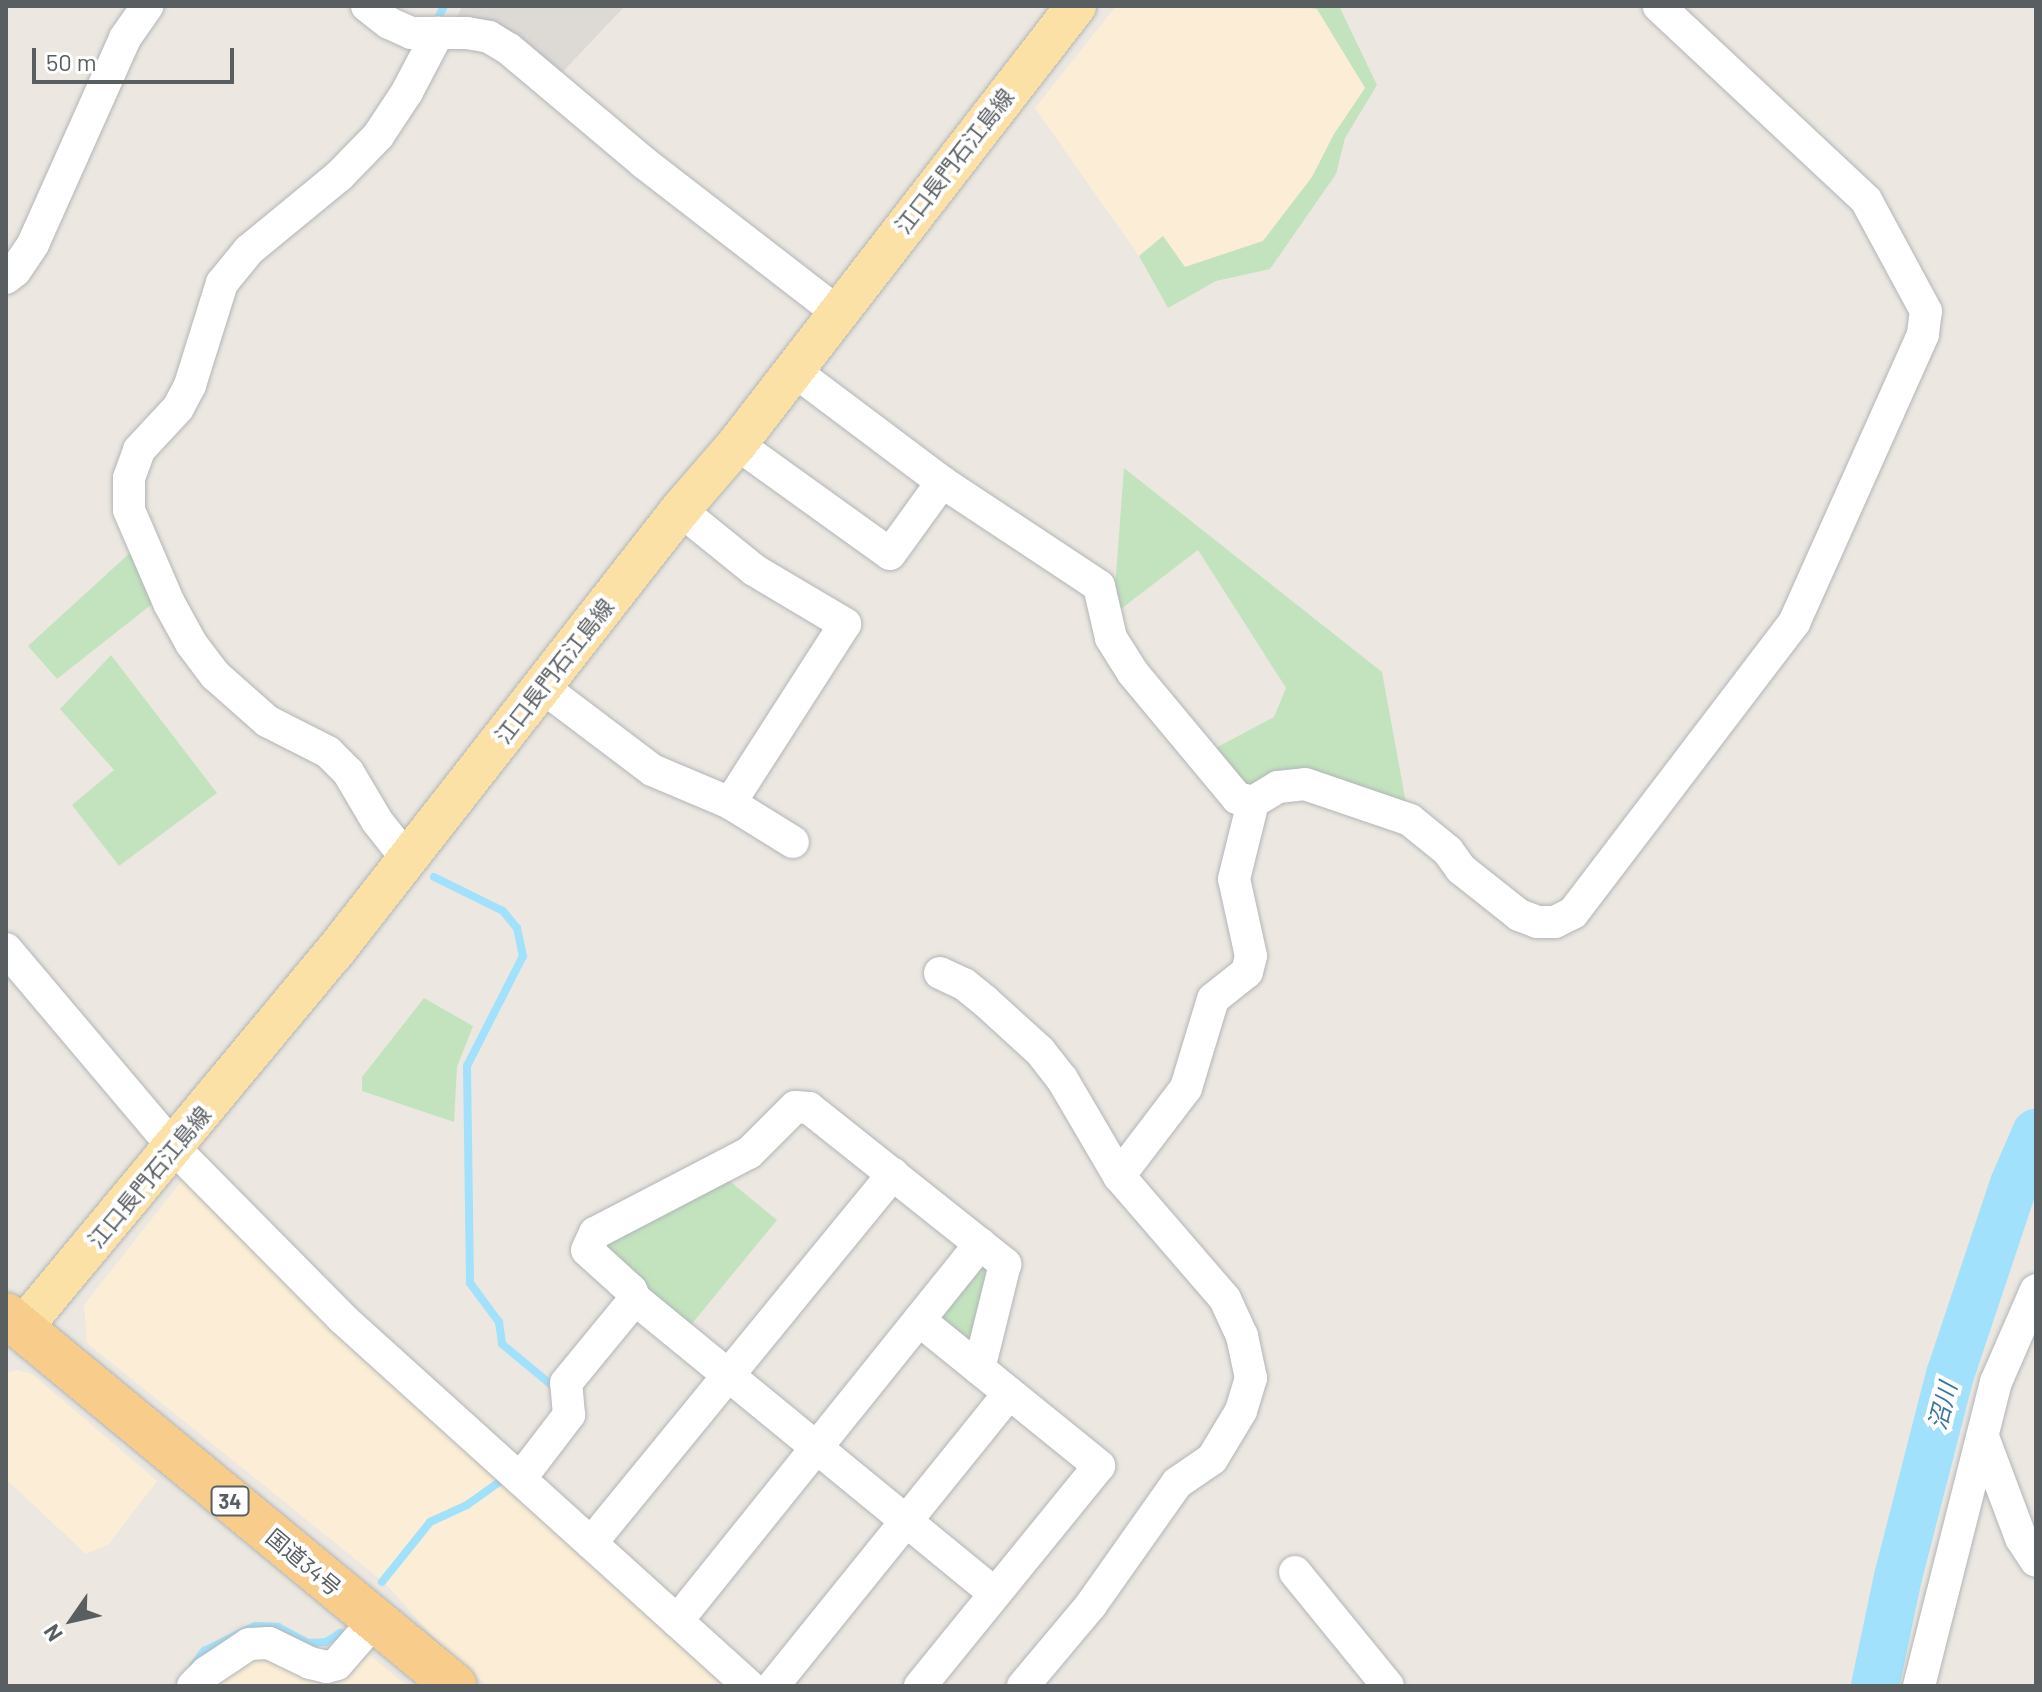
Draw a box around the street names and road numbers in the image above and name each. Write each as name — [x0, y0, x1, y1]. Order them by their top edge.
street label: 江口長門石江島線 — [889, 84, 1019, 238]
street label: 江口長門石江島線 — [489, 594, 619, 748]
street label: 江口長門石江島線 — [82, 1101, 216, 1253]
road number: 34 — [210, 1485, 250, 1517]
street label: 国道34号 — [261, 1523, 347, 1601]

